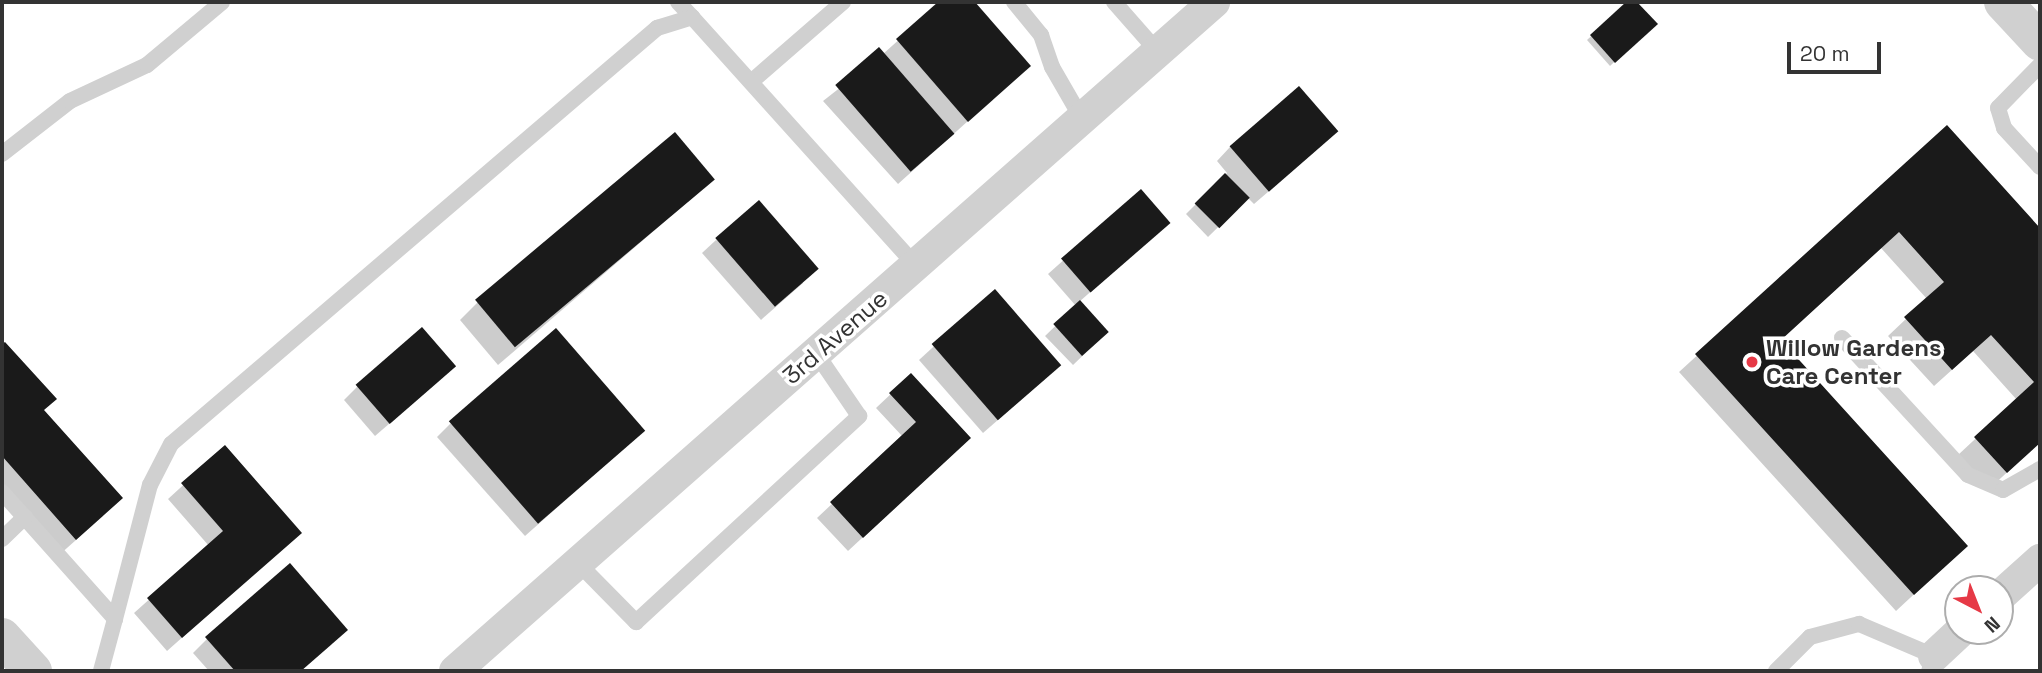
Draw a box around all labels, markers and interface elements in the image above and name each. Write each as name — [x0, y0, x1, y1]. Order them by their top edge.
scale bar — [1790, 28, 1884, 72]
text: 20 m — [1800, 40, 1850, 67]
street label: 3rd Avenue — [777, 284, 893, 390]
place label: Willow Gardens Care Center — [1766, 334, 1942, 390]
marker: Willow Gardens Care Center — [1744, 354, 1760, 370]
north arrow — [1944, 575, 2014, 645]
text: N — [1979, 611, 2005, 638]

